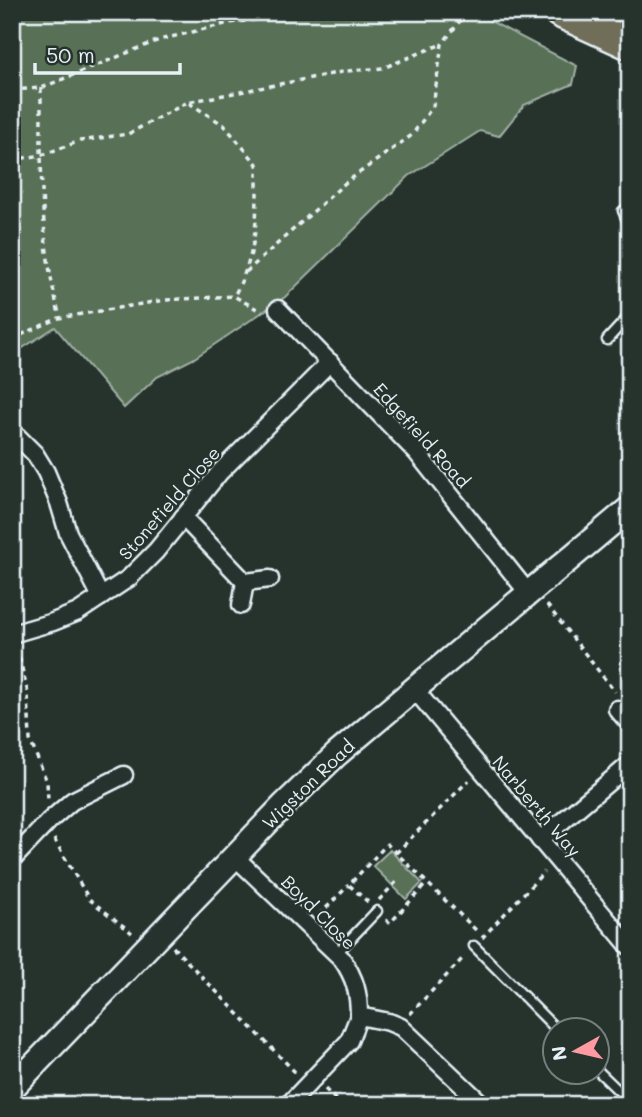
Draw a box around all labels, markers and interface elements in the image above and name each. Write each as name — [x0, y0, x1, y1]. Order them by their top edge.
scale bar — [35, 32, 180, 76]
text: 50 m — [46, 41, 95, 68]
street label: Edgefield Road — [368, 377, 476, 493]
street label: Stonefield Close — [113, 441, 225, 565]
street label: Wigston Road — [257, 734, 359, 834]
street label: Narberth Way — [487, 750, 587, 862]
street label: Boyd Close — [276, 869, 362, 955]
north arrow — [540, 1016, 610, 1086]
text: N — [545, 1045, 572, 1062]

